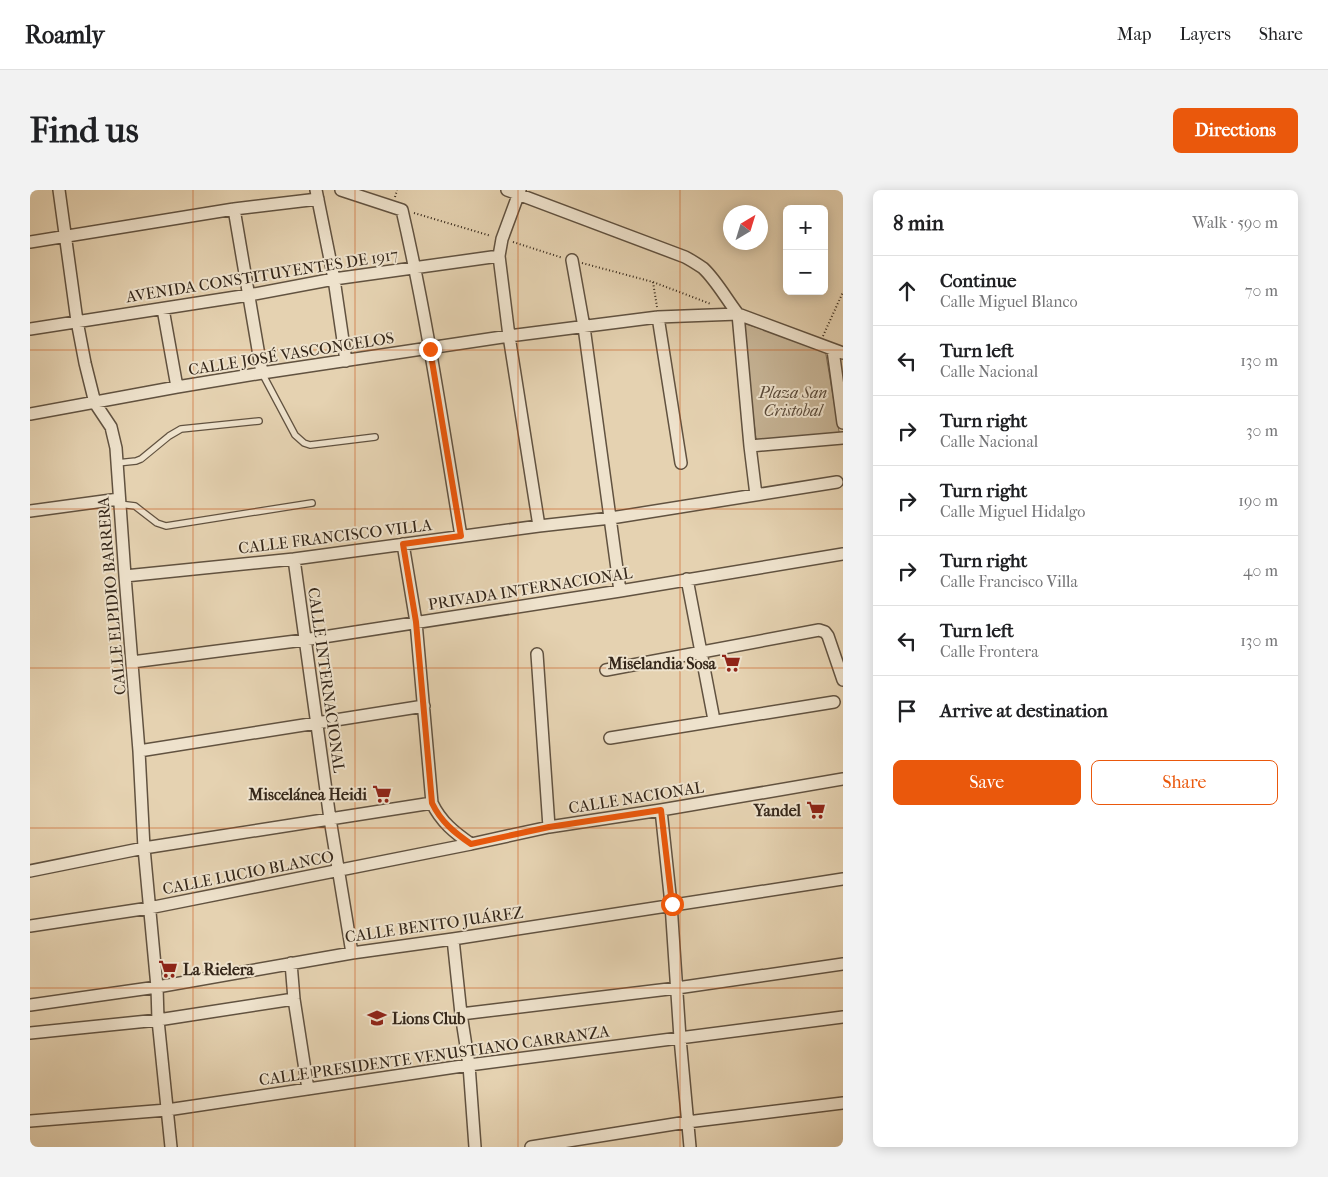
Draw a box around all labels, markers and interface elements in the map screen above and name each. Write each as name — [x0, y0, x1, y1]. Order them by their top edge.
text: Roamly — [25, 21, 104, 49]
text: Map — [1117, 24, 1151, 45]
text: Layers — [1179, 24, 1231, 45]
text: Share — [1259, 24, 1303, 45]
button: Directions — [1173, 108, 1298, 153]
text: Find us — [30, 110, 139, 151]
north arrow — [723, 205, 768, 250]
map controls — [783, 205, 828, 295]
button: + — [783, 205, 828, 250]
text: 8 min — [893, 211, 944, 235]
text: Walk · 590 m — [1192, 213, 1278, 232]
street label: AVENIDA CONSTITUYENTES DE 1917 — [124, 245, 400, 307]
button: − — [783, 250, 828, 295]
text: Continue — [940, 270, 1016, 292]
icon: ahead — [893, 277, 921, 305]
text: 70 m — [1245, 281, 1278, 300]
text: Calle Miguel Blanco — [940, 292, 1078, 311]
street label: CALLE JOSÉ VASCONCELOS — [187, 327, 395, 379]
route end — [419, 338, 442, 361]
text: Turn left — [940, 340, 1014, 362]
icon: left — [893, 347, 921, 375]
text: 130 m — [1240, 351, 1278, 370]
text: Calle Nacional — [940, 362, 1038, 381]
park label: Plaza San Cristobal — [758, 383, 827, 420]
text: Turn right — [940, 410, 1027, 432]
icon: right — [893, 417, 921, 445]
text: 30 m — [1246, 421, 1278, 440]
text: Calle Nacional — [940, 432, 1038, 451]
text: Turn right — [940, 480, 1027, 502]
icon: right — [893, 487, 921, 515]
text: 190 m — [1238, 491, 1278, 510]
street label: CALLE ELPIDIO BARRERA — [93, 496, 130, 696]
text: Calle Miguel Hidalgo — [940, 502, 1085, 521]
street label: CALLE FRANCISCO VILLA — [237, 515, 434, 558]
text: Turn right — [940, 550, 1027, 572]
icon: right — [893, 557, 921, 585]
text: 40 m — [1243, 561, 1278, 580]
street label: PRIVADA INTERNACIONAL — [427, 563, 634, 614]
text: Calle Francisco Villa — [940, 572, 1078, 591]
street label: CALLE INTERNACIONAL — [304, 586, 349, 774]
text: Turn left — [940, 620, 1014, 642]
icon: left — [893, 627, 921, 655]
text: 130 m — [1240, 631, 1278, 650]
text: Calle Frontera — [940, 642, 1039, 661]
supermarket icon: Miselandia Sosa — [720, 652, 742, 674]
place label: Miselandia Sosa — [607, 654, 717, 673]
icon: arrive — [893, 697, 921, 725]
text: Arrive at destination — [940, 700, 1108, 722]
button: Save — [893, 760, 1081, 805]
button: Share — [1091, 760, 1278, 805]
street label: CALLE NACIONAL — [567, 777, 705, 818]
supermarket icon: Miscelánea Heidi — [371, 783, 393, 805]
place label: Miscelánea Heidi — [248, 785, 367, 804]
supermarket icon: Yandel — [805, 799, 827, 821]
place label: Yandel — [753, 801, 802, 820]
street label: CALLE LUCIO BLANCO — [161, 847, 335, 898]
route start — [661, 893, 684, 916]
street label: CALLE BENITO JUÁREZ — [343, 902, 525, 946]
supermarket icon: La Rielera — [157, 958, 179, 980]
place label: La Rielera — [183, 960, 255, 979]
school or university icon: Lions Club — [366, 1007, 388, 1029]
place label: Lions Club — [392, 1009, 466, 1028]
street label: CALLE PRESIDENTE VENUSTIANO CARRANZA — [258, 1021, 611, 1090]

